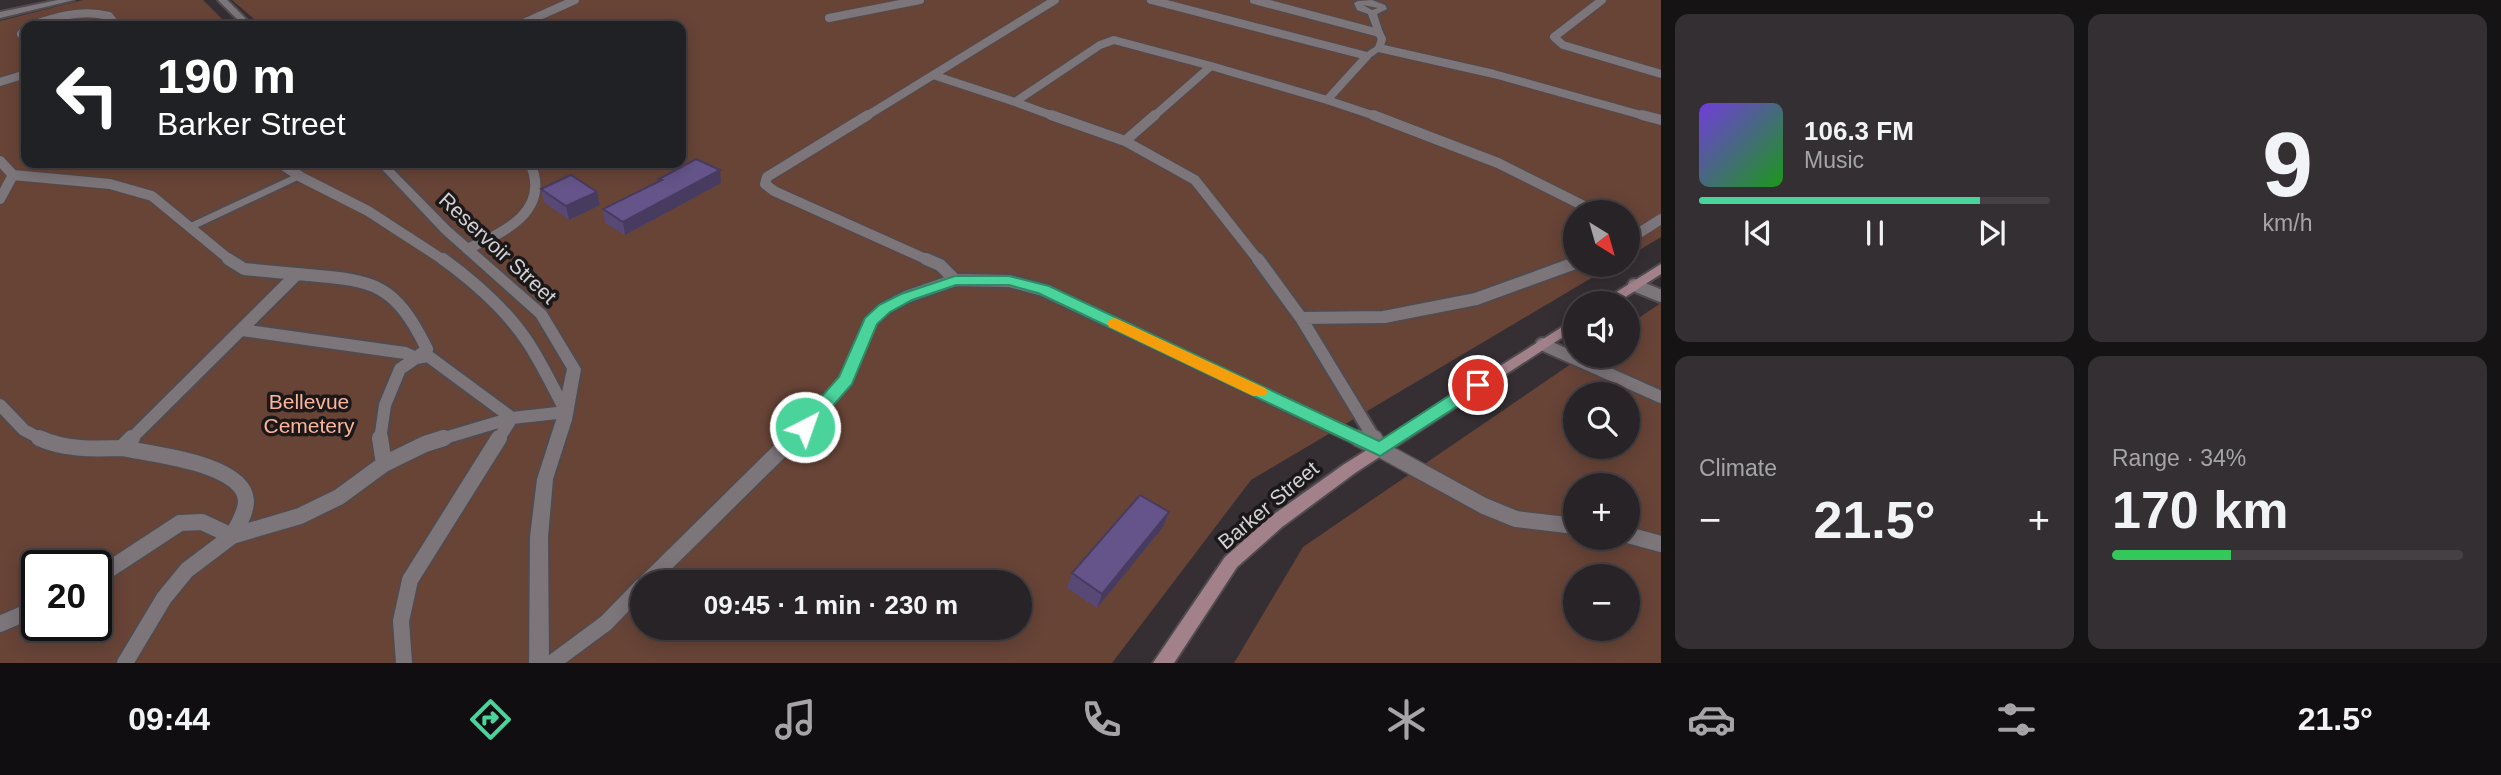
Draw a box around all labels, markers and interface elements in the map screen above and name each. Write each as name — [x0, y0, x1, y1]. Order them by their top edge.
icon: left — [42, 49, 133, 140]
text: 190 m — [157, 49, 296, 103]
text: Barker Street — [157, 106, 346, 142]
text: 9 — [2262, 114, 2313, 215]
text: 106.3 FM — [1804, 116, 1914, 146]
text: Music — [1804, 147, 1864, 173]
street label: Reservoir Street — [435, 188, 561, 308]
north arrow — [1563, 200, 1640, 276]
map controls — [1563, 200, 1640, 641]
text: km/h — [2263, 210, 2312, 236]
icon: previous — [1739, 214, 1777, 252]
icon: pause — [1856, 214, 1894, 252]
icon: next — [1973, 214, 2011, 252]
button: sound — [1563, 291, 1640, 368]
pin — [1448, 355, 1508, 415]
icon: arrive — [1459, 366, 1497, 404]
button: search — [1563, 382, 1640, 459]
park label: Bellevue Cemetery — [263, 390, 355, 437]
position arrow — [768, 390, 842, 464]
text: Range · 34% — [2112, 445, 2246, 471]
text: Climate — [1699, 455, 1777, 481]
street label: Barker Street — [1213, 456, 1323, 554]
button: + — [1563, 473, 1640, 550]
text: 170 km — [2112, 481, 2288, 539]
text: 21.5° — [1813, 491, 1936, 549]
text: − — [1699, 499, 1721, 541]
text: + — [2028, 499, 2050, 541]
speed limit sign: 20 — [21, 550, 112, 641]
button: − — [1563, 564, 1640, 641]
text: 09:45 · 1 min · 230 m — [704, 590, 958, 620]
icon: directions — [466, 695, 515, 744]
icon: music — [771, 695, 820, 744]
icon: phone — [1077, 695, 1126, 744]
icon: climate — [1382, 695, 1431, 744]
icon: car — [1687, 695, 1736, 744]
icon: filters — [1992, 695, 2041, 744]
text: 09:44 — [128, 701, 210, 737]
text: 21.5° — [2298, 701, 2373, 737]

